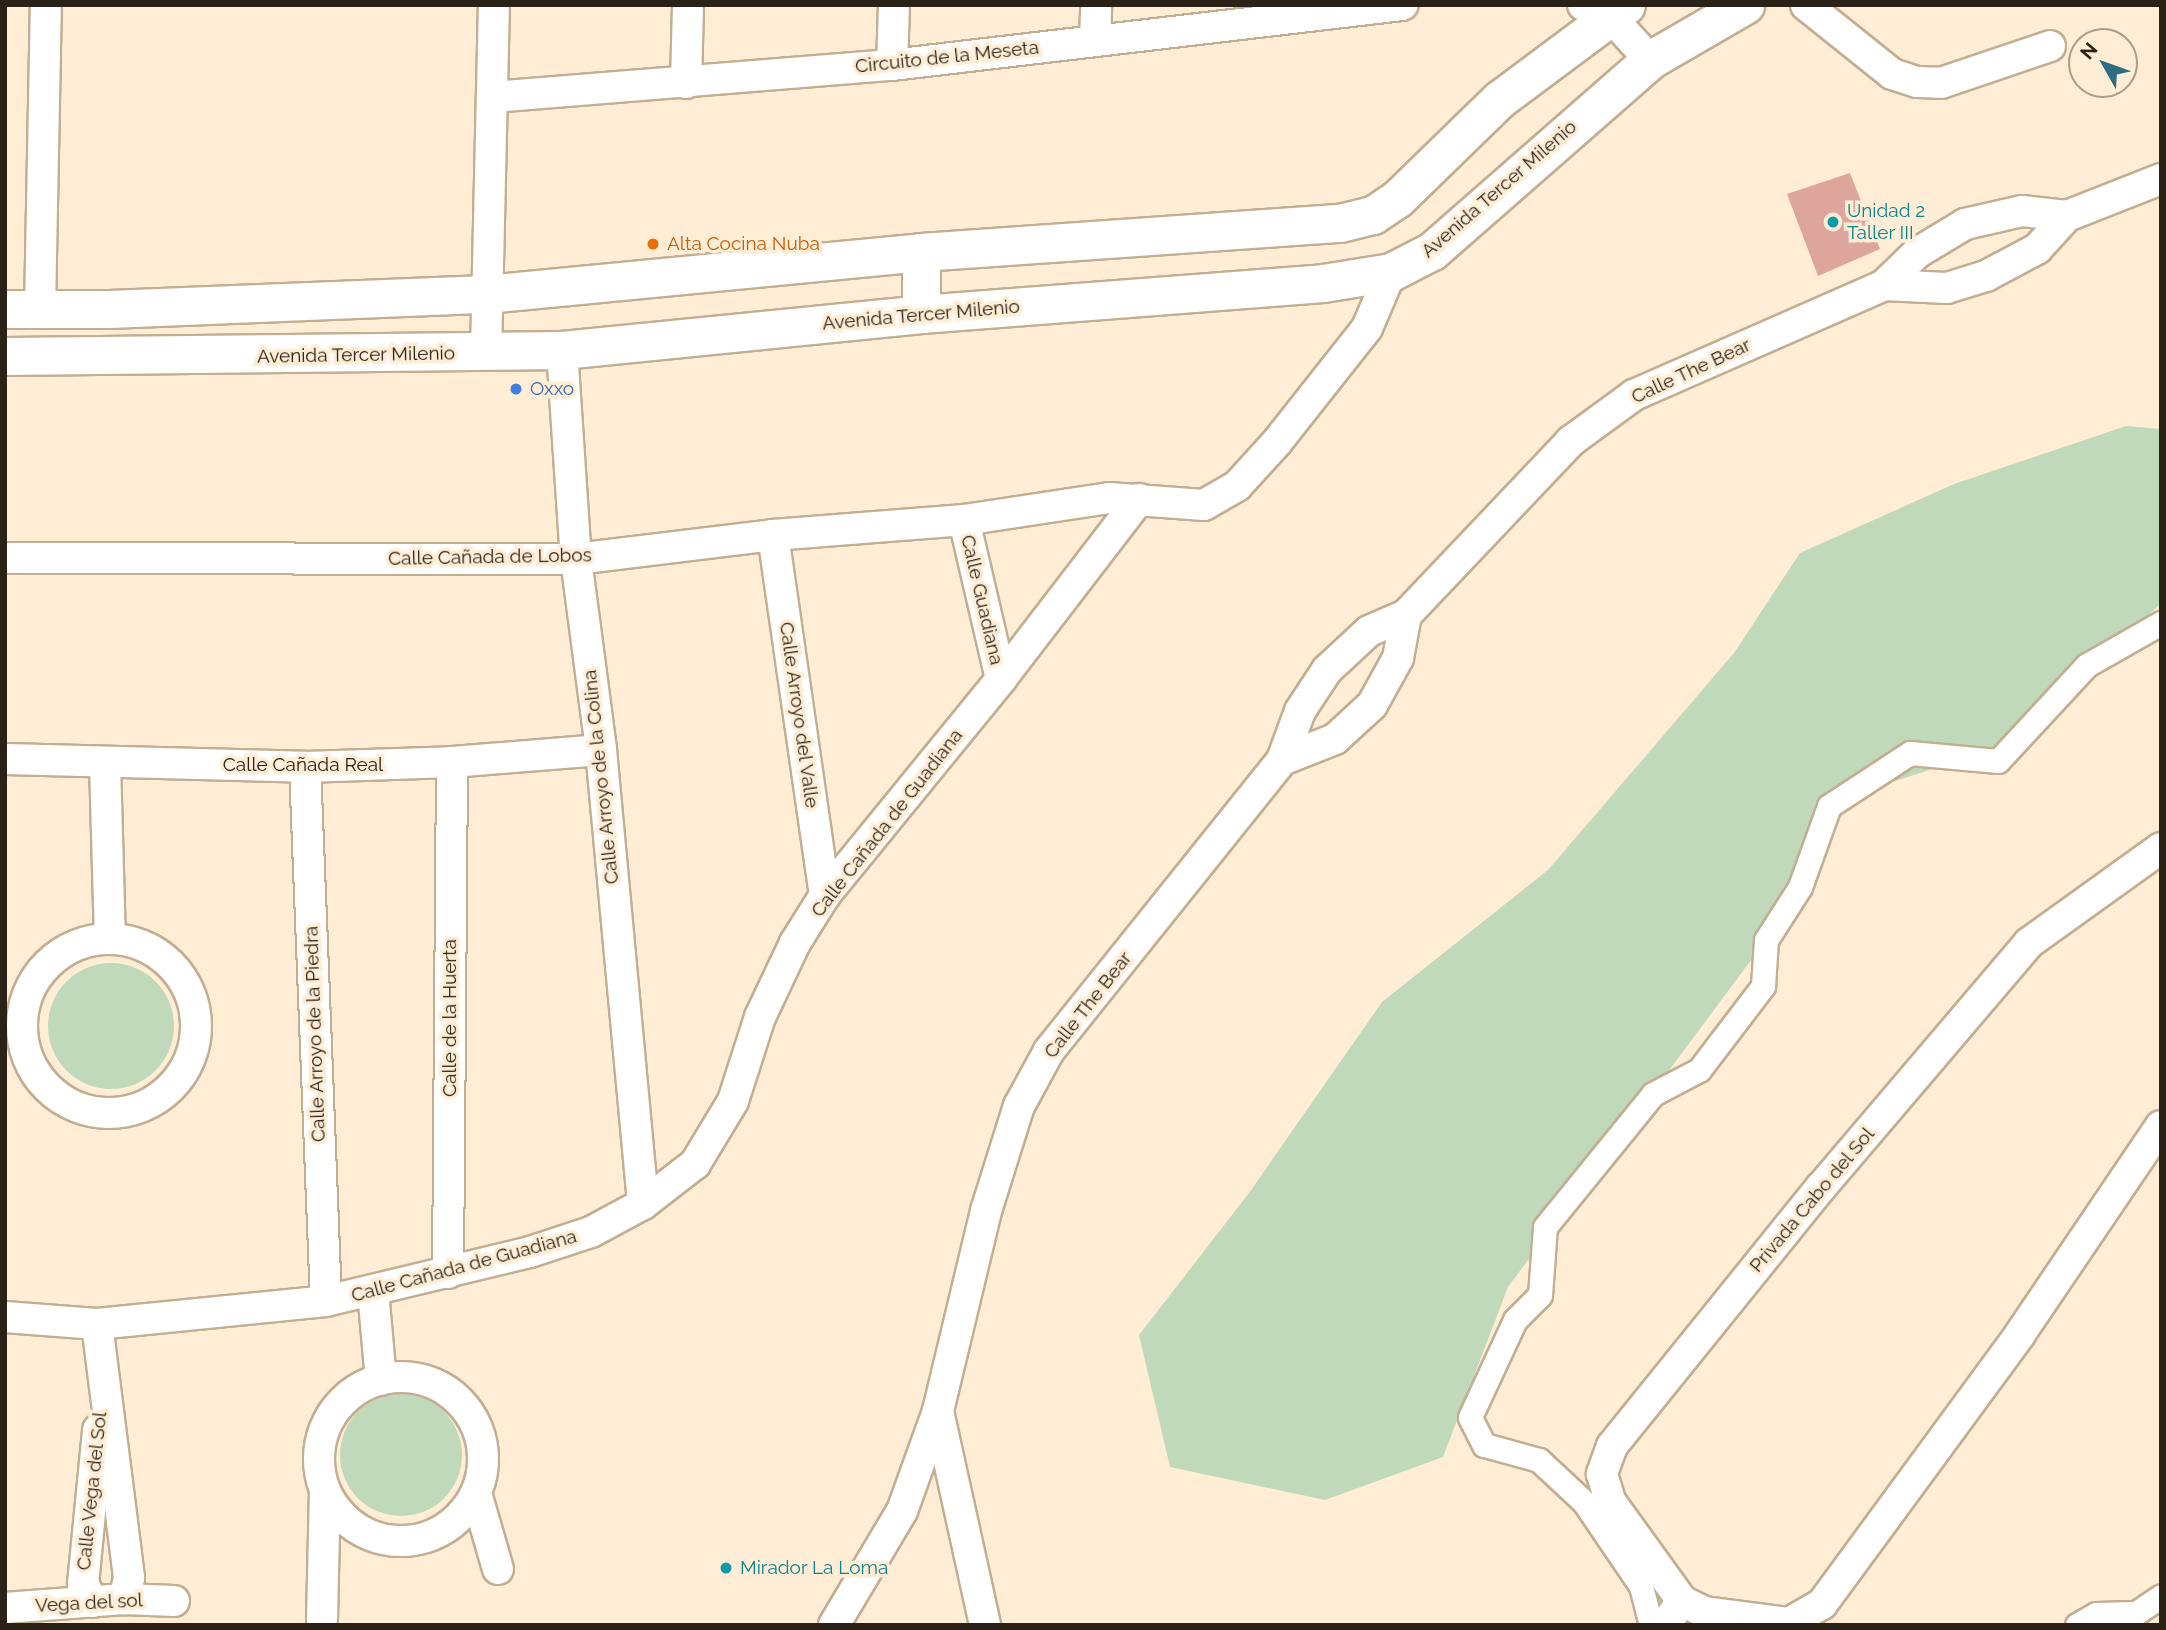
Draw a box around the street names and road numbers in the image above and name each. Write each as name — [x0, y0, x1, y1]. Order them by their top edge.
street label: Circuito de la Meseta — [854, 36, 1040, 78]
street label: Avenida Tercer Milenio — [1416, 115, 1582, 263]
street label: Avenida Tercer Milenio — [821, 295, 1021, 335]
street label: Calle The Bear — [1628, 333, 1754, 409]
street label: Avenida Tercer Milenio — [256, 342, 456, 368]
street label: Calle Guadiana — [956, 533, 1008, 667]
street label: Calle Cañada de Lobos — [388, 544, 592, 570]
street label: Calle Arroyo del Valle — [775, 620, 823, 810]
street label: Calle Arroyo de la Colina — [578, 668, 624, 886]
street label: Calle Cañada de Guadiana — [806, 724, 968, 922]
street label: Calle Cañada Real — [223, 754, 383, 776]
street label: Calle Arroyo de la Piedra — [300, 925, 330, 1143]
street label: Calle de la Huerta — [439, 939, 461, 1097]
street label: Calle The Bear — [1039, 947, 1137, 1063]
street label: Privada Cabo del Sol — [1745, 1123, 1879, 1277]
street label: Calle Cañada de Guadiana — [349, 1225, 579, 1307]
street label: Calle Vega del Sol — [72, 1410, 112, 1572]
street label: Vega del sol — [34, 1589, 144, 1617]

